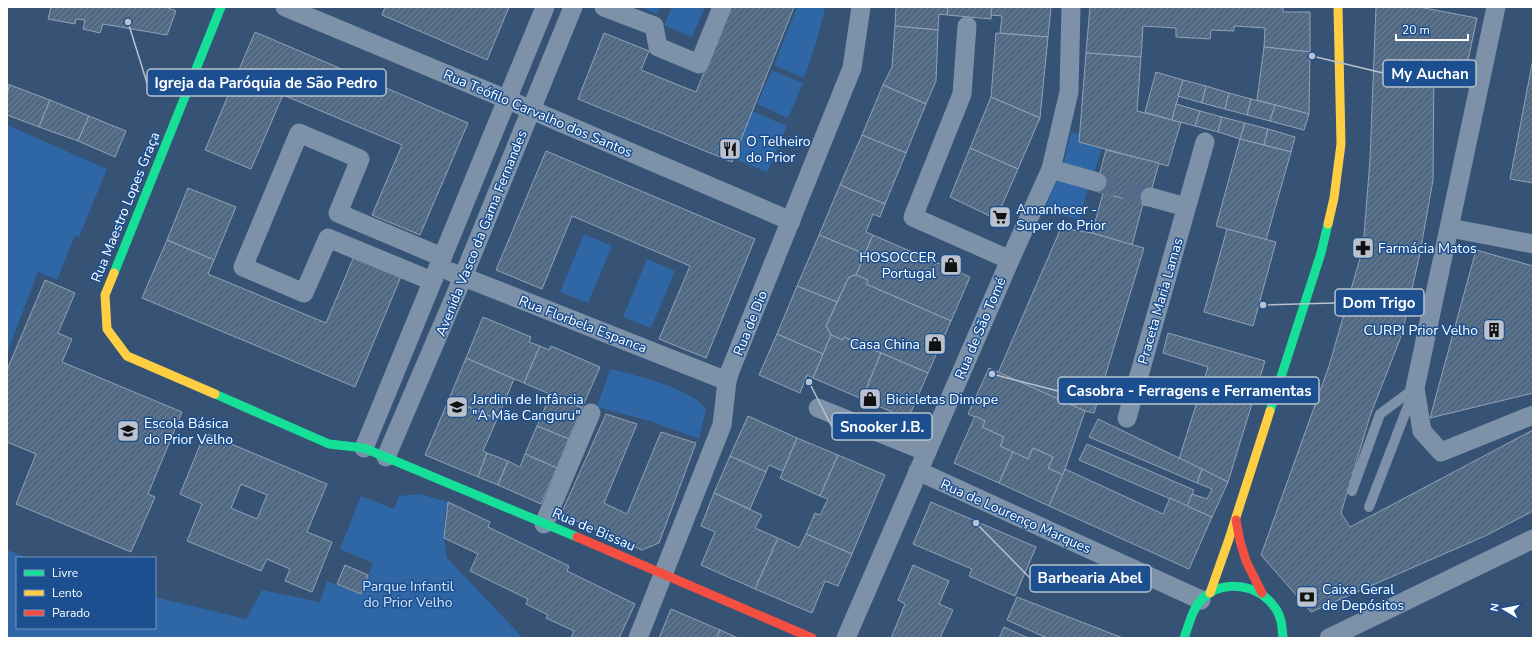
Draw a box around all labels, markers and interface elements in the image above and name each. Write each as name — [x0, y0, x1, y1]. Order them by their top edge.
scale bar — [1396, 16, 1468, 42]
text: 20 m — [1402, 22, 1430, 38]
callout: My Auchan — [1383, 60, 1476, 87]
text: My Auchan — [1391, 64, 1469, 84]
street label: Rua Teófilo Carvalho dos Santos — [440, 65, 635, 162]
callout: Igreja da Paróquia de São Pedro — [147, 69, 386, 96]
text: Igreja da Paróquia de São Pedro — [155, 73, 378, 93]
street label: Avenida Vasco da Gama Fernandes — [431, 127, 532, 339]
street label: Rua Maestro Lopes Graça — [87, 129, 164, 285]
place label: O Telheiro do Prior — [746, 132, 811, 167]
restaurant icon: O Telheiro do Prior — [717, 136, 743, 162]
place label: Amanhecer - Super do Prior — [1016, 200, 1106, 235]
supermarket icon: Amanhecer - Super do Prior — [987, 204, 1013, 230]
street label: Praceta Maria Lamas — [1133, 235, 1188, 367]
pharmacy icon: Farmácia Matos — [1350, 235, 1376, 261]
place label: Farmácia Matos — [1378, 239, 1477, 258]
place label: HOSOCCER Portugal — [859, 248, 937, 283]
shop icon: HOSOCCER Portugal — [938, 252, 964, 278]
street label: Rua de São Tomé — [950, 274, 1011, 382]
street label: Rua de Dio — [729, 288, 772, 359]
callout: Dom Trigo — [1335, 289, 1424, 316]
street label: Rua Florbela Espanca — [516, 291, 650, 358]
text: Dom Trigo — [1343, 293, 1416, 313]
building icon: CURPI Prior Velho — [1481, 317, 1507, 343]
place label: CURPI Prior Velho — [1363, 321, 1478, 340]
shop icon: Casa China — [922, 331, 948, 357]
place label: Casa China — [850, 335, 920, 354]
callout: Casobra - Ferragens e Ferramentas — [1058, 377, 1319, 404]
text: Casobra - Ferragens e Ferramentas — [1067, 381, 1311, 401]
shop icon: Bicicletas Dimope — [857, 386, 883, 412]
place label: Jardim de Infância "A Mãe Canguru" — [471, 390, 584, 425]
place label: Bicicletas Dimope — [886, 390, 998, 409]
school or university icon: Jardim de Infância "A Mãe Canguru" — [444, 394, 470, 420]
callout: Snooker J.B. — [832, 413, 932, 440]
place label: Escola Básica do Prior Velho — [144, 414, 233, 449]
text: Snooker J.B. — [840, 417, 924, 437]
school or university icon: Escola Básica do Prior Velho — [115, 418, 141, 444]
street label: Rua de Lourenço Marques — [937, 475, 1094, 558]
street label: Rua de Bissau — [549, 503, 638, 556]
legend — [16, 557, 156, 629]
text: Livre — [52, 565, 78, 581]
callout: Barbearia Abel — [1030, 565, 1151, 592]
text: Barbearia Abel — [1038, 568, 1143, 588]
park label: Parque Infantil do Prior Velho — [362, 577, 455, 612]
place label: Caixa Geral de Depósitos — [1322, 580, 1405, 615]
bank icon: Caixa Geral de Depósitos — [1294, 584, 1320, 610]
text: Lento — [52, 585, 83, 601]
north arrow — [1484, 589, 1524, 629]
text: N — [1487, 602, 1503, 613]
text: Parado — [52, 605, 90, 621]

